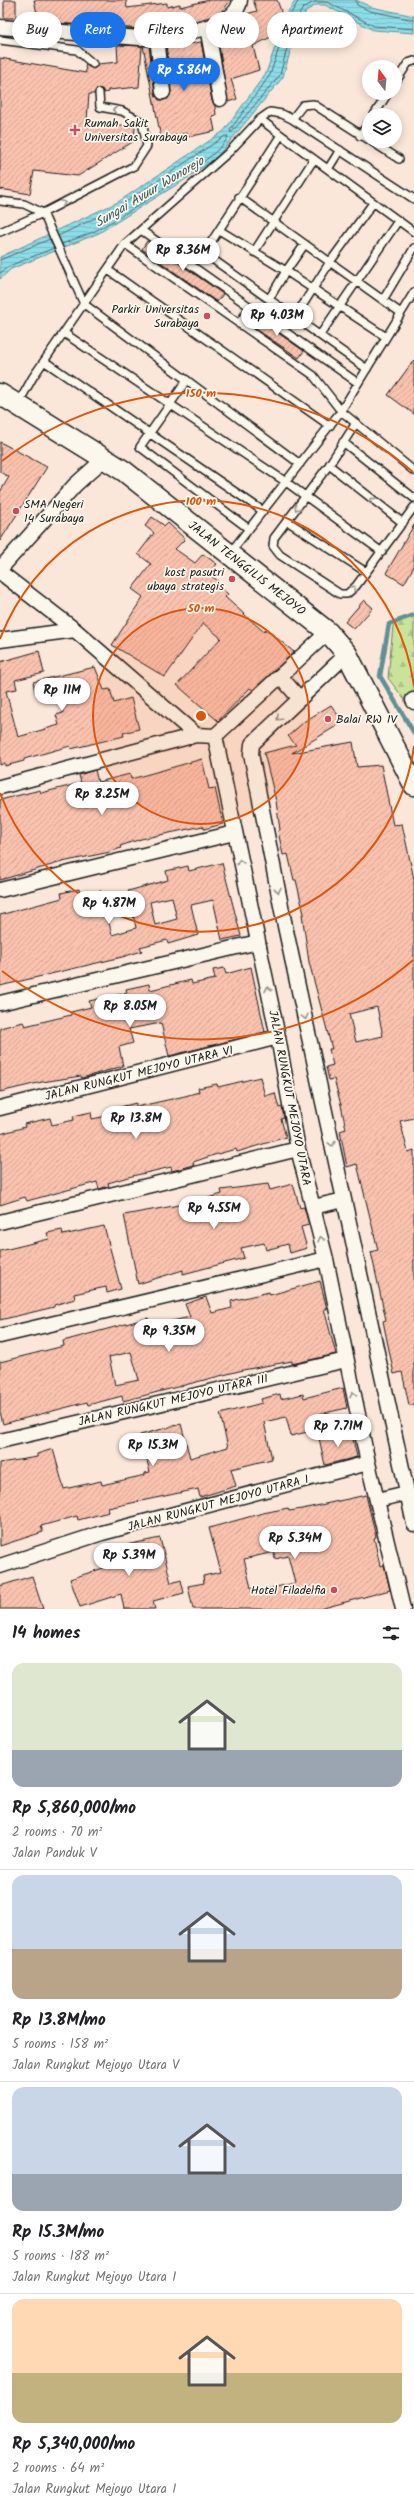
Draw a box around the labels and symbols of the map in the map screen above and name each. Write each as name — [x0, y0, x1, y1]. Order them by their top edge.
pin: Rp 5.86M — [143, 58, 225, 92]
north arrow — [362, 60, 402, 100]
one-way arrow — [112, 107, 119, 115]
place label: Rumah Sakit Universitas Surabaya — [84, 114, 188, 147]
marker: Rumah Sakit Universitas Surabaya — [69, 124, 81, 136]
water label: Sungai Avuur Wonorejo — [91, 151, 209, 233]
one-way arrow — [58, 200, 66, 208]
pin: Rp 8.36M — [142, 238, 224, 272]
place label: Parkir Universitas Surabaya — [111, 300, 199, 333]
pin: Rp 4.03M — [236, 303, 318, 337]
marker: Parkir Universitas Surabaya — [202, 311, 212, 321]
text: 150 m — [186, 384, 216, 403]
text: 100 m — [186, 492, 216, 511]
place label: SMA Negeri 14 Surabaya — [24, 495, 85, 528]
one-way arrow — [369, 498, 376, 505]
one-way arrow — [294, 504, 301, 511]
marker: SMA Negeri 14 Surabaya — [11, 506, 21, 516]
street label: JALAN TENGGILIS MEJOYO — [184, 516, 310, 621]
place label: kost pasutri ubaya strategis — [147, 563, 225, 596]
marker: kost pasutri ubaya strategis — [227, 574, 237, 584]
one-way arrow — [348, 585, 356, 593]
text: 50 m — [187, 599, 215, 618]
pin: Rp 11M — [29, 678, 95, 712]
centre of rings — [194, 709, 208, 723]
place label: Balai RW IV — [336, 710, 398, 729]
one-way arrow — [276, 714, 284, 721]
marker: Balai RW IV — [323, 714, 333, 724]
pin: Rp 8.25M — [61, 782, 143, 816]
one-way arrow — [237, 859, 245, 865]
one-way arrow — [273, 887, 282, 893]
pin: Rp 4.87M — [68, 891, 150, 925]
one-way arrow — [264, 986, 273, 992]
pin: Rp 8.05M — [89, 994, 171, 1028]
street label: JALAN RUNGKUT MEJOYO UTARA — [263, 1009, 316, 1188]
one-way arrow — [300, 1014, 308, 1020]
street label: JALAN RUNGKUT MEJOYO UTARA VI — [43, 1041, 236, 1106]
pin: Rp 13.8M — [95, 1106, 177, 1140]
one-way arrow — [328, 1141, 336, 1147]
pin: Rp 4.55M — [173, 1196, 255, 1230]
one-way arrow — [317, 1236, 326, 1243]
pin: Rp 9.35M — [128, 1319, 210, 1353]
street label: JALAN RUNGKUT MEJOYO UTARA III — [76, 1369, 270, 1432]
one-way arrow — [349, 1391, 358, 1397]
pin: Rp 7.71M — [297, 1414, 379, 1448]
pin: Rp 15.3M — [112, 1433, 194, 1467]
street label: JALAN RUNGKUT MEJOYO UTARA I — [125, 1470, 311, 1537]
pin: Rp 5.34M — [254, 1526, 336, 1560]
pin: Rp 5.39M — [88, 1543, 170, 1577]
place label: Hotel Filadelfia — [251, 1581, 326, 1600]
marker: Hotel Filadelfia — [329, 1585, 339, 1595]

